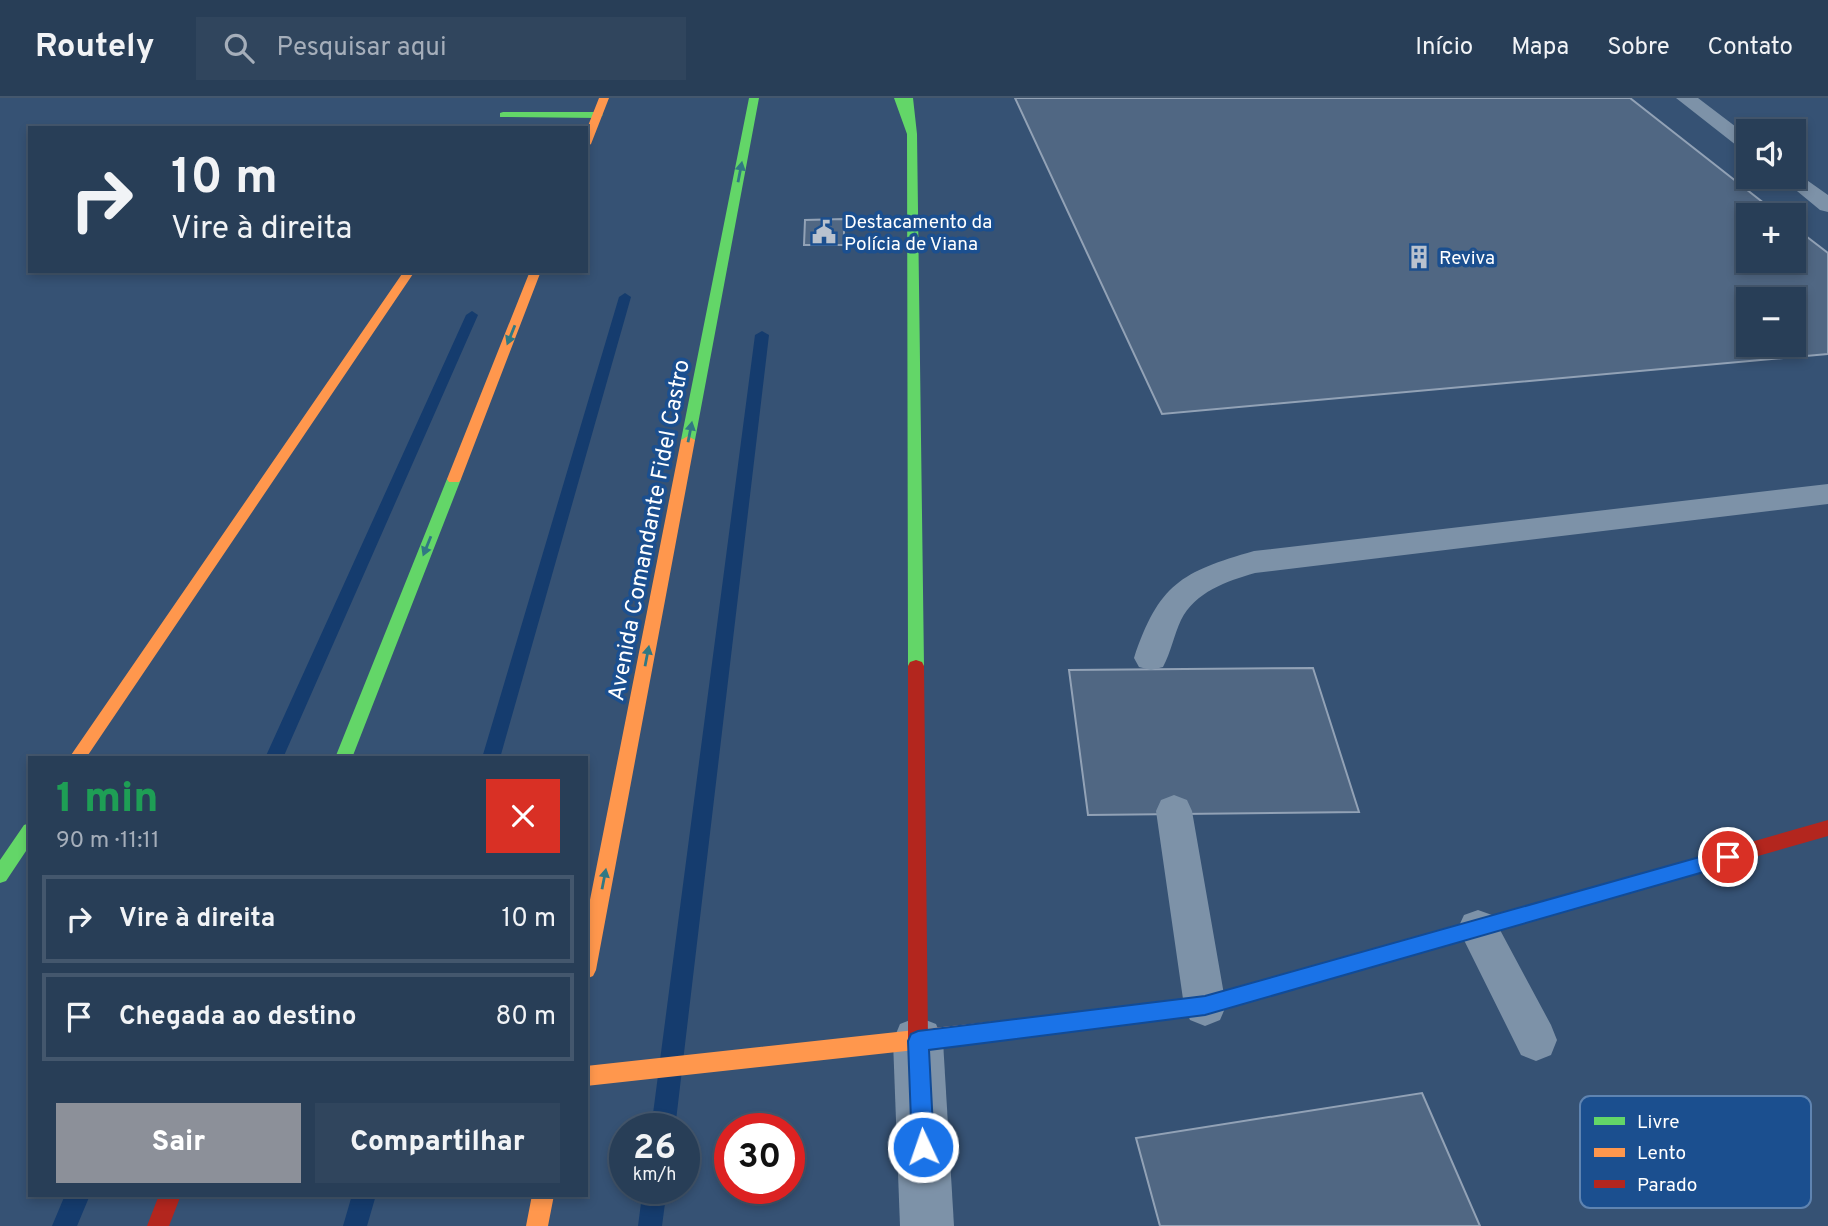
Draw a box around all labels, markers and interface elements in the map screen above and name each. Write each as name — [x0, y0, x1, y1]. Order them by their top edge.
search box — [196, 17, 686, 80]
text: Routely — [35, 27, 154, 69]
icon: search — [220, 29, 258, 67]
text: Pesquisar aqui — [276, 32, 447, 65]
text: Início — [1415, 33, 1473, 63]
text: Mapa — [1511, 33, 1569, 63]
text: Sobre — [1607, 33, 1670, 63]
text: Contato — [1708, 33, 1793, 63]
map controls — [1736, 119, 1806, 357]
button: sound — [1736, 119, 1806, 189]
text: 10 m — [171, 149, 278, 211]
icon: right — [56, 154, 147, 245]
one-way arrow — [735, 161, 746, 183]
button: + — [1736, 203, 1806, 273]
text: Vire à direita — [171, 210, 352, 250]
place label: Destacamento da Polícia de Viana — [844, 211, 992, 257]
public building icon: Destacamento da Polícia de Viana — [810, 218, 838, 246]
building icon: Reviva — [1405, 243, 1433, 271]
place label: Reviva — [1439, 247, 1495, 271]
button: − — [1736, 287, 1806, 357]
one-way arrow — [505, 324, 516, 345]
street label: Avenida Comandante Fidel Castro — [603, 357, 698, 704]
one-way arrow — [685, 421, 696, 443]
one-way arrow — [422, 536, 433, 557]
one-way arrow — [642, 645, 653, 667]
text: 1 min — [56, 774, 159, 827]
button: close — [486, 779, 560, 853]
text: 90 m · 11:11 — [56, 827, 160, 856]
pin — [1698, 827, 1758, 887]
icon: arrive — [1709, 838, 1747, 876]
one-way arrow — [599, 868, 610, 890]
icon: right — [60, 900, 98, 938]
text: Vire à direita — [119, 903, 275, 936]
text: 10 m — [501, 903, 556, 936]
icon: arrive — [60, 998, 98, 1036]
text: Chegada ao destino — [119, 1001, 356, 1034]
text: 80 m — [496, 1001, 556, 1034]
legend — [1580, 1096, 1811, 1208]
button: Sair — [56, 1103, 301, 1183]
button: Compartilhar — [315, 1103, 560, 1183]
position arrow — [886, 1110, 960, 1184]
text: Livre — [1637, 1111, 1680, 1135]
speed limit sign: 30 — [714, 1113, 805, 1204]
text: 26 — [633, 1127, 676, 1171]
text: Lento — [1637, 1142, 1686, 1166]
text: km/h — [633, 1164, 676, 1187]
text: Parado — [1637, 1174, 1697, 1198]

